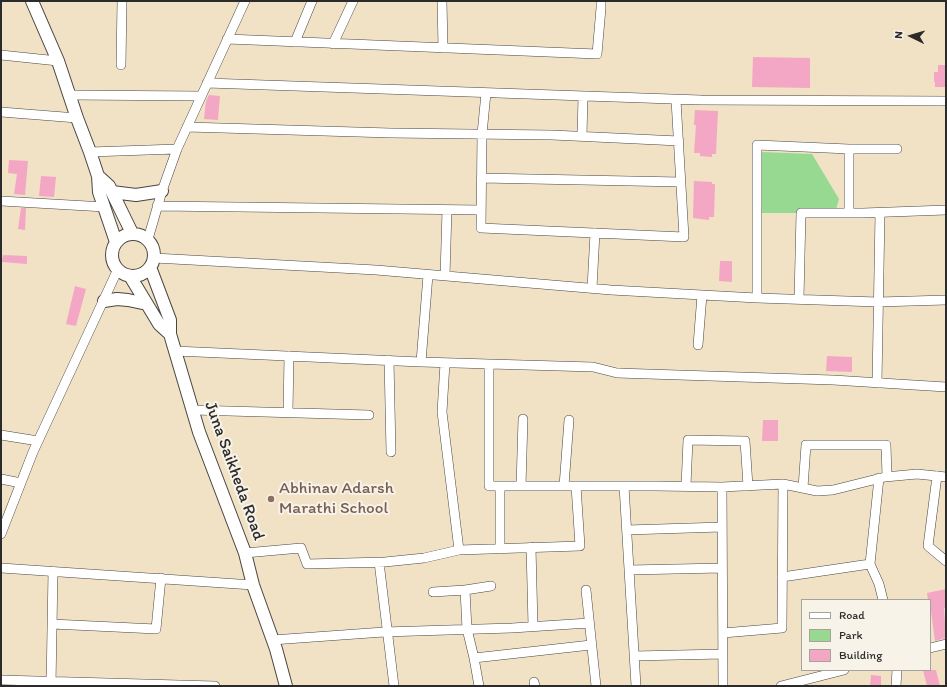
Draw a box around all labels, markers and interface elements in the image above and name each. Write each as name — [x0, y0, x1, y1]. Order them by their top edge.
north arrow — [891, 16, 931, 56]
text: N — [892, 31, 905, 39]
street label: Juna Saikheda Road — [199, 399, 269, 543]
place label: Abhinav Adarsh Marathi School — [279, 479, 394, 519]
marker: Abhinav Adarsh Marathi School — [266, 494, 276, 504]
legend — [801, 599, 931, 671]
text: Road — [839, 608, 865, 622]
text: Park — [839, 628, 863, 642]
text: Building — [839, 648, 882, 662]

